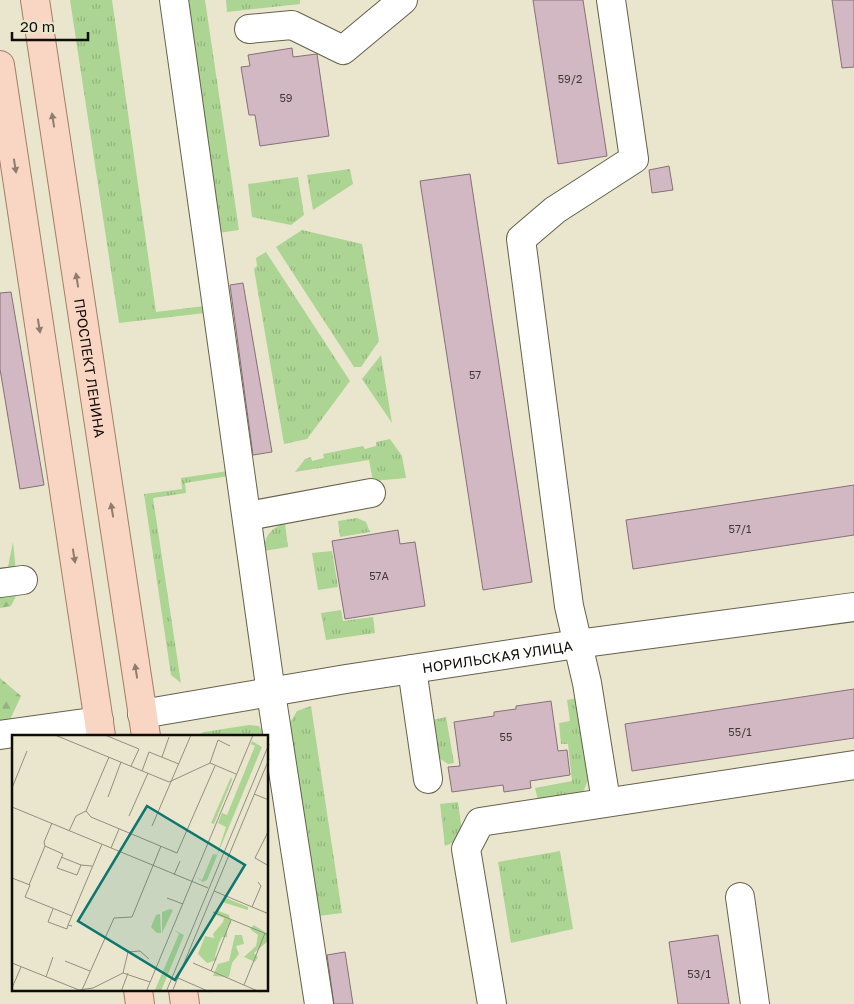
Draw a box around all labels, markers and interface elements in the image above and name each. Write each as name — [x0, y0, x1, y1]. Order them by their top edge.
scale bar — [12, 10, 89, 42]
text: 20 m — [20, 17, 55, 35]
house number: 59/2 — [558, 72, 582, 85]
house number: 59 — [279, 91, 293, 104]
one-way arrow — [49, 111, 57, 127]
one-way arrow — [11, 158, 19, 174]
one-way arrow — [73, 272, 81, 288]
street label: ПРОСПЕКТ ЛЕНИНА — [72, 297, 109, 439]
one-way arrow — [36, 319, 44, 335]
house number: 57 — [469, 368, 481, 381]
one-way arrow — [107, 502, 115, 518]
house number: 57/1 — [729, 522, 751, 535]
one-way arrow — [70, 548, 78, 564]
house number: 57А — [369, 569, 389, 582]
street label: НОРИЛЬСКАЯ УЛИЦА — [421, 636, 574, 676]
one-way arrow — [132, 663, 140, 679]
house number: 55/1 — [728, 725, 752, 738]
house number: 55 — [500, 730, 512, 743]
inset map — [12, 735, 269, 992]
house number: 53/1 — [687, 967, 711, 980]

